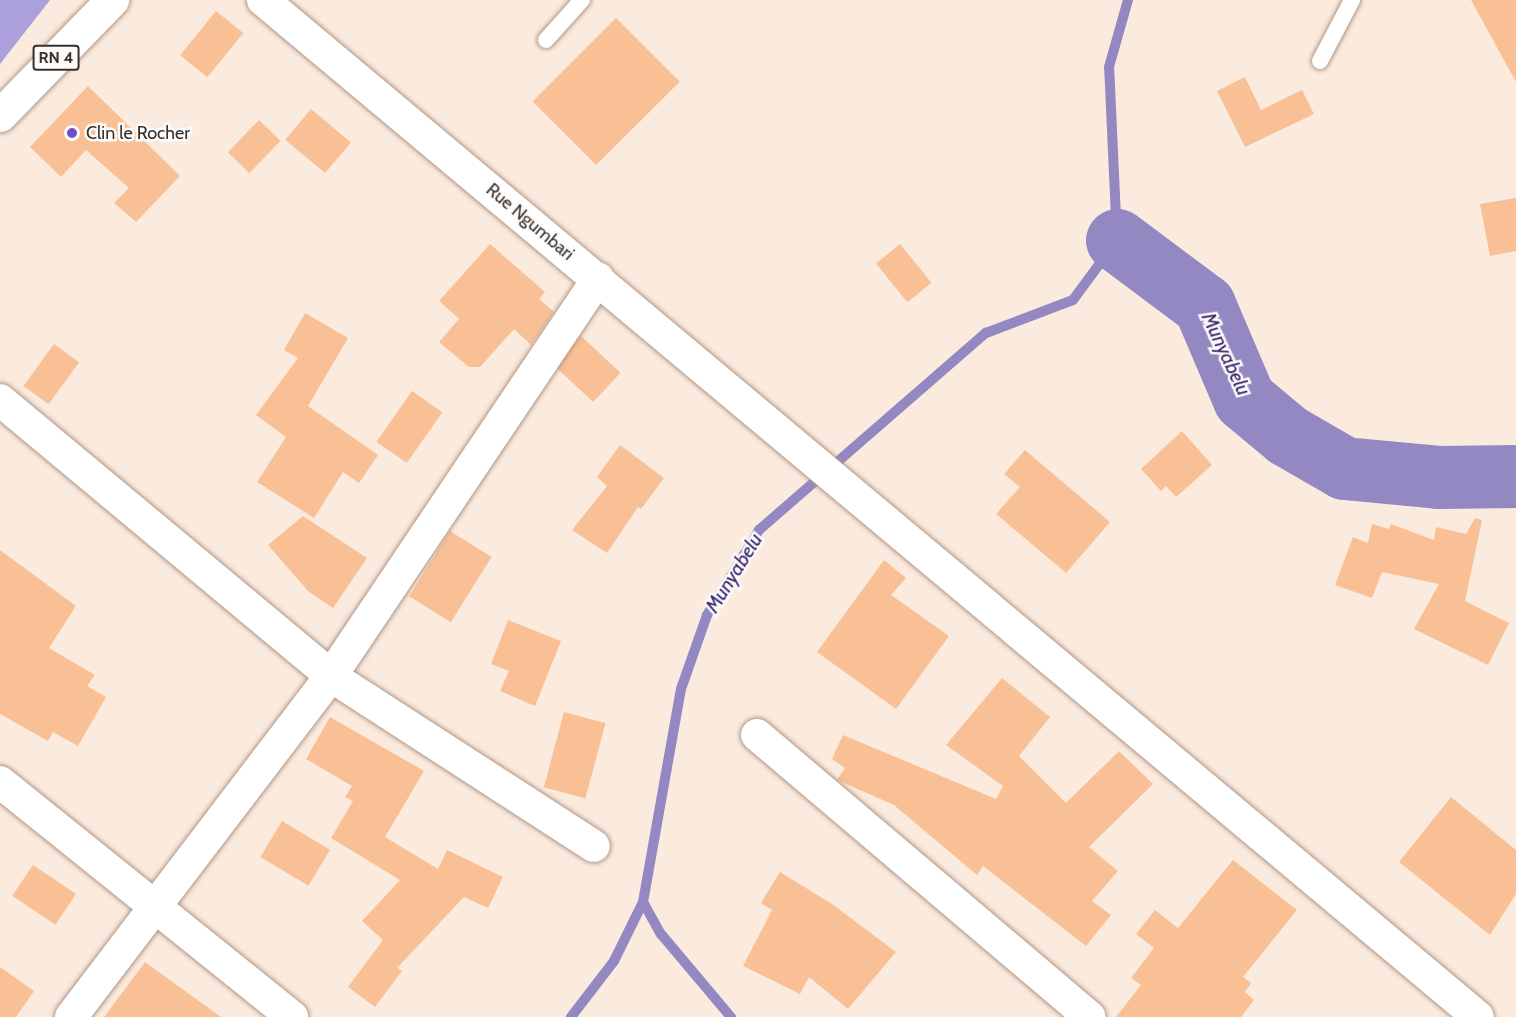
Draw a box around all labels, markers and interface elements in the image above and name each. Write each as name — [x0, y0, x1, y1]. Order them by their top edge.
road number: RN 4 — [32, 45, 80, 71]
place label: Clin le Rocher — [86, 122, 190, 144]
marker: Clin le Rocher — [63, 124, 81, 142]
street label: Rue Ngumbari — [482, 179, 578, 265]
water label: Munyabelu — [1196, 309, 1256, 399]
water label: Munyabelu — [700, 529, 768, 617]

